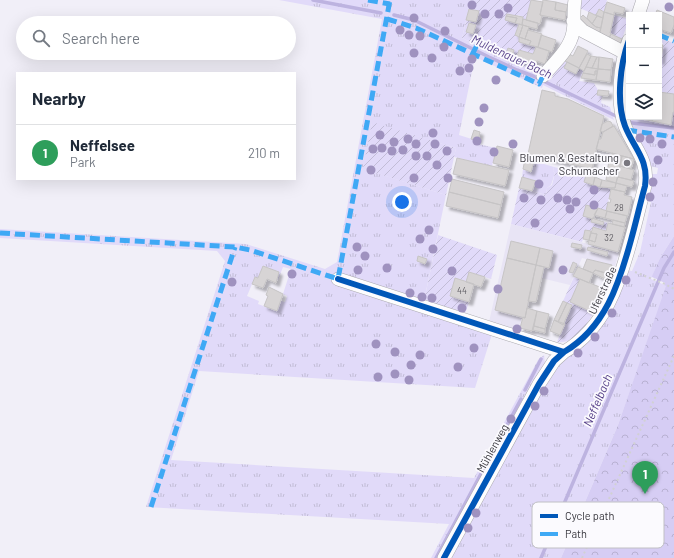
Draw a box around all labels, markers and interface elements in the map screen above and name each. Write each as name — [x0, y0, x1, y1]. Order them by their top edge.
map controls — [626, 12, 662, 120]
button: + — [626, 12, 662, 48]
search box — [16, 16, 296, 60]
icon: search — [30, 27, 52, 49]
text: Search here — [62, 29, 140, 47]
water label: Muldenauer Bach — [470, 31, 554, 81]
button: − — [626, 48, 662, 84]
button: layers — [626, 84, 662, 120]
text: Nearby — [32, 88, 86, 108]
text: Neffelsee — [70, 136, 135, 154]
text: 1 — [43, 145, 47, 161]
text: 210 m — [248, 145, 280, 161]
place label: Blumen & Gestaltung Schumacher — [520, 151, 619, 177]
text: Park — [70, 154, 96, 170]
marker: Blumen & Gestaltung Schumacher — [622, 158, 632, 168]
your location — [392, 192, 412, 212]
house number: 28 — [614, 202, 624, 213]
house number: 32 — [604, 232, 614, 243]
street label: Uferstraße — [585, 264, 619, 316]
house number: 44 — [457, 285, 467, 296]
water label: Neffelbach — [580, 372, 614, 428]
street label: Mühlenweg — [473, 421, 511, 475]
pin: 1 — [632, 461, 658, 494]
legend — [532, 502, 664, 548]
text: Cycle path — [565, 509, 615, 522]
text: Path — [565, 527, 587, 540]

